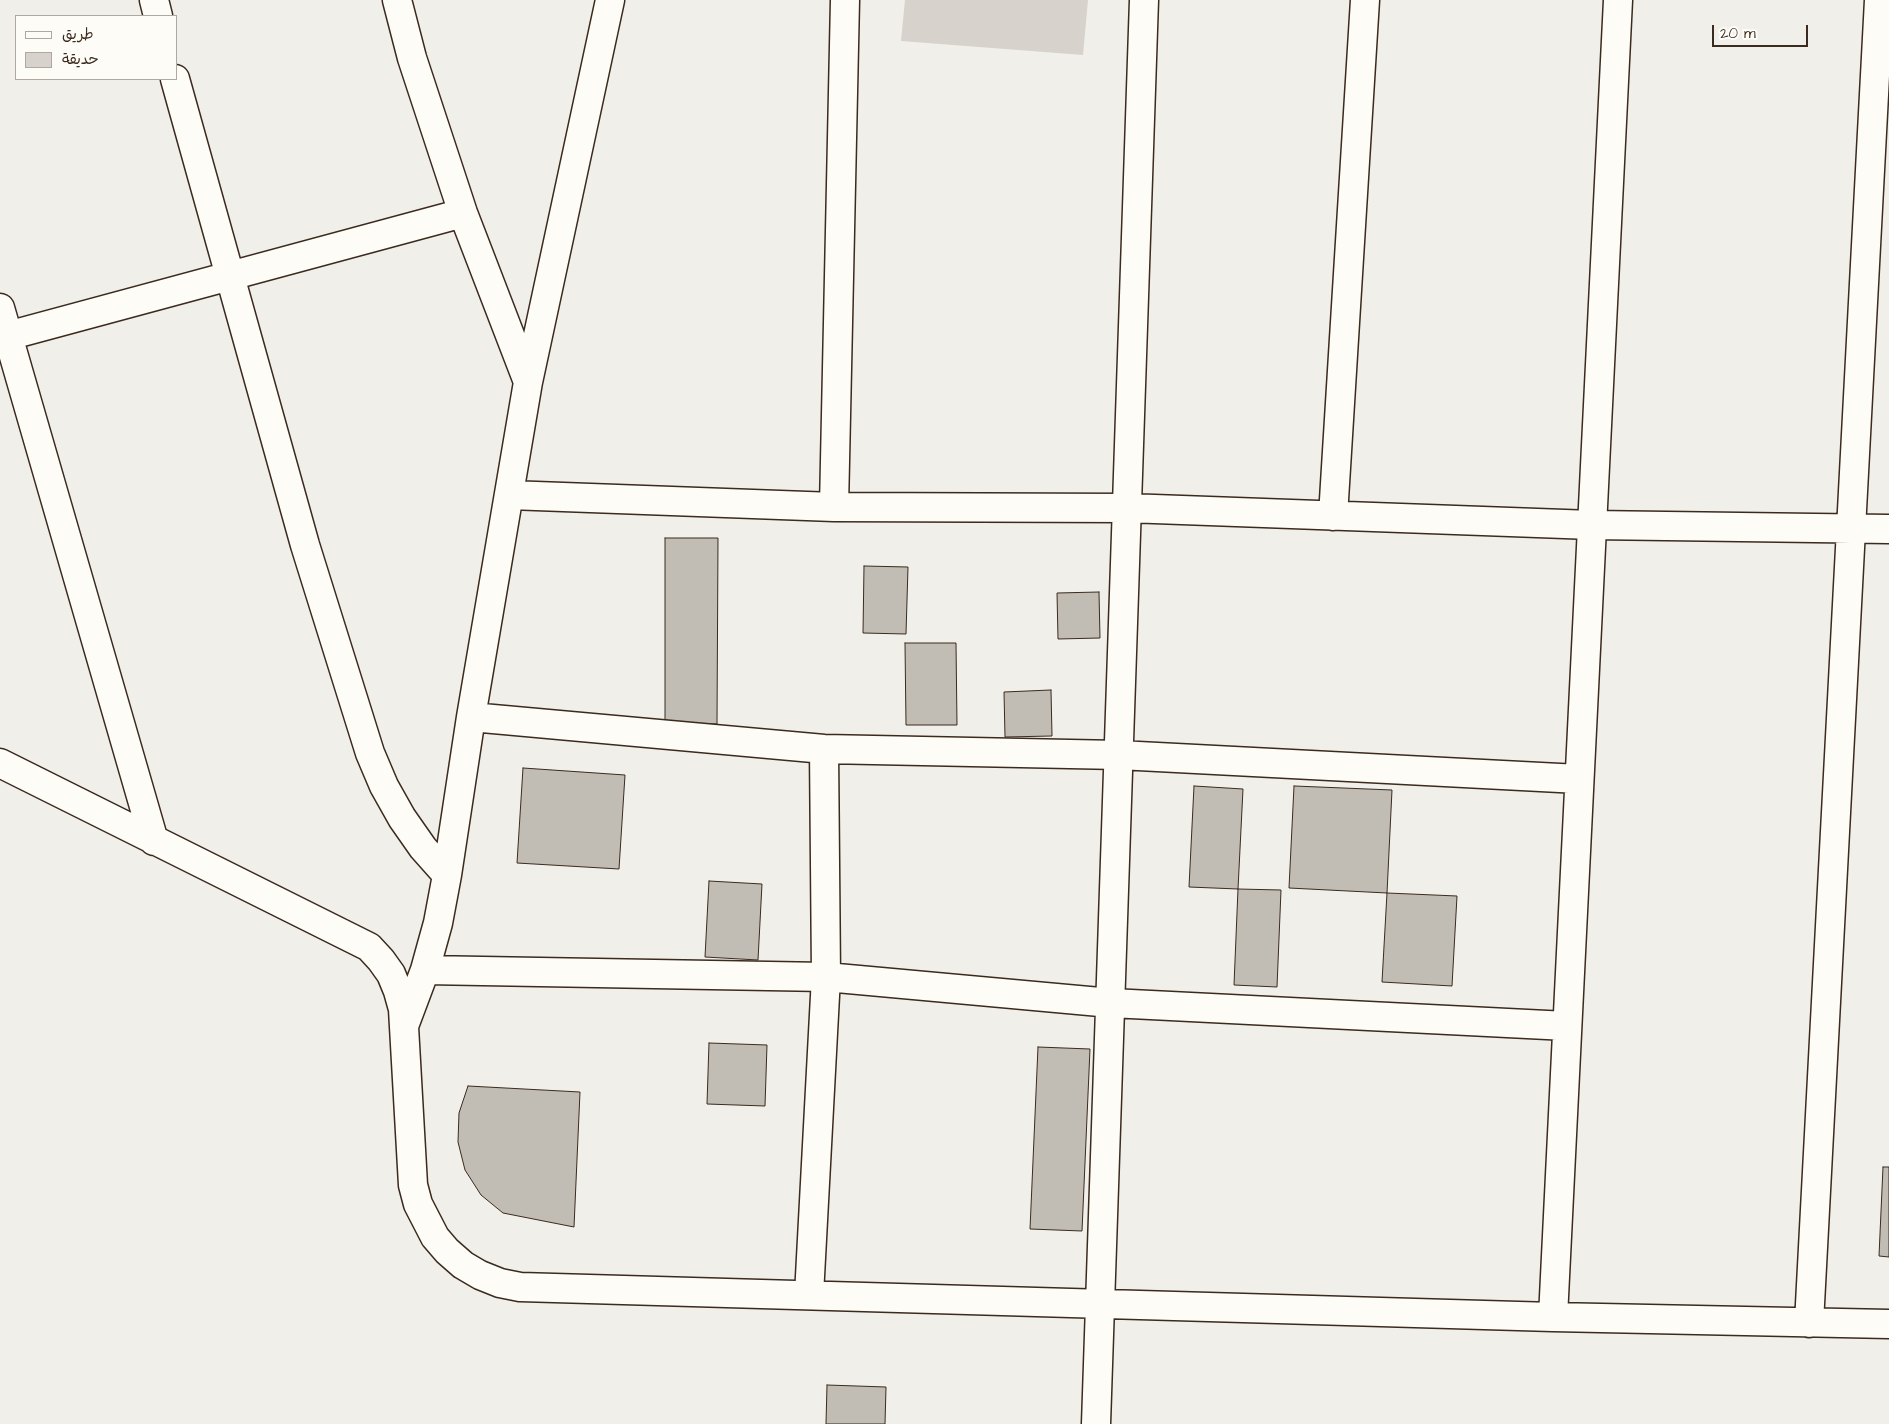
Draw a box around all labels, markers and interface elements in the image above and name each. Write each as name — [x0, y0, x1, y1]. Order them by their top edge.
legend — [15, 15, 178, 80]
scale bar — [1714, 15, 1810, 47]
text: 20 m — [1720, 23, 1756, 44]
text: طريق — [62, 24, 94, 45]
text: حديقة — [62, 49, 99, 70]

